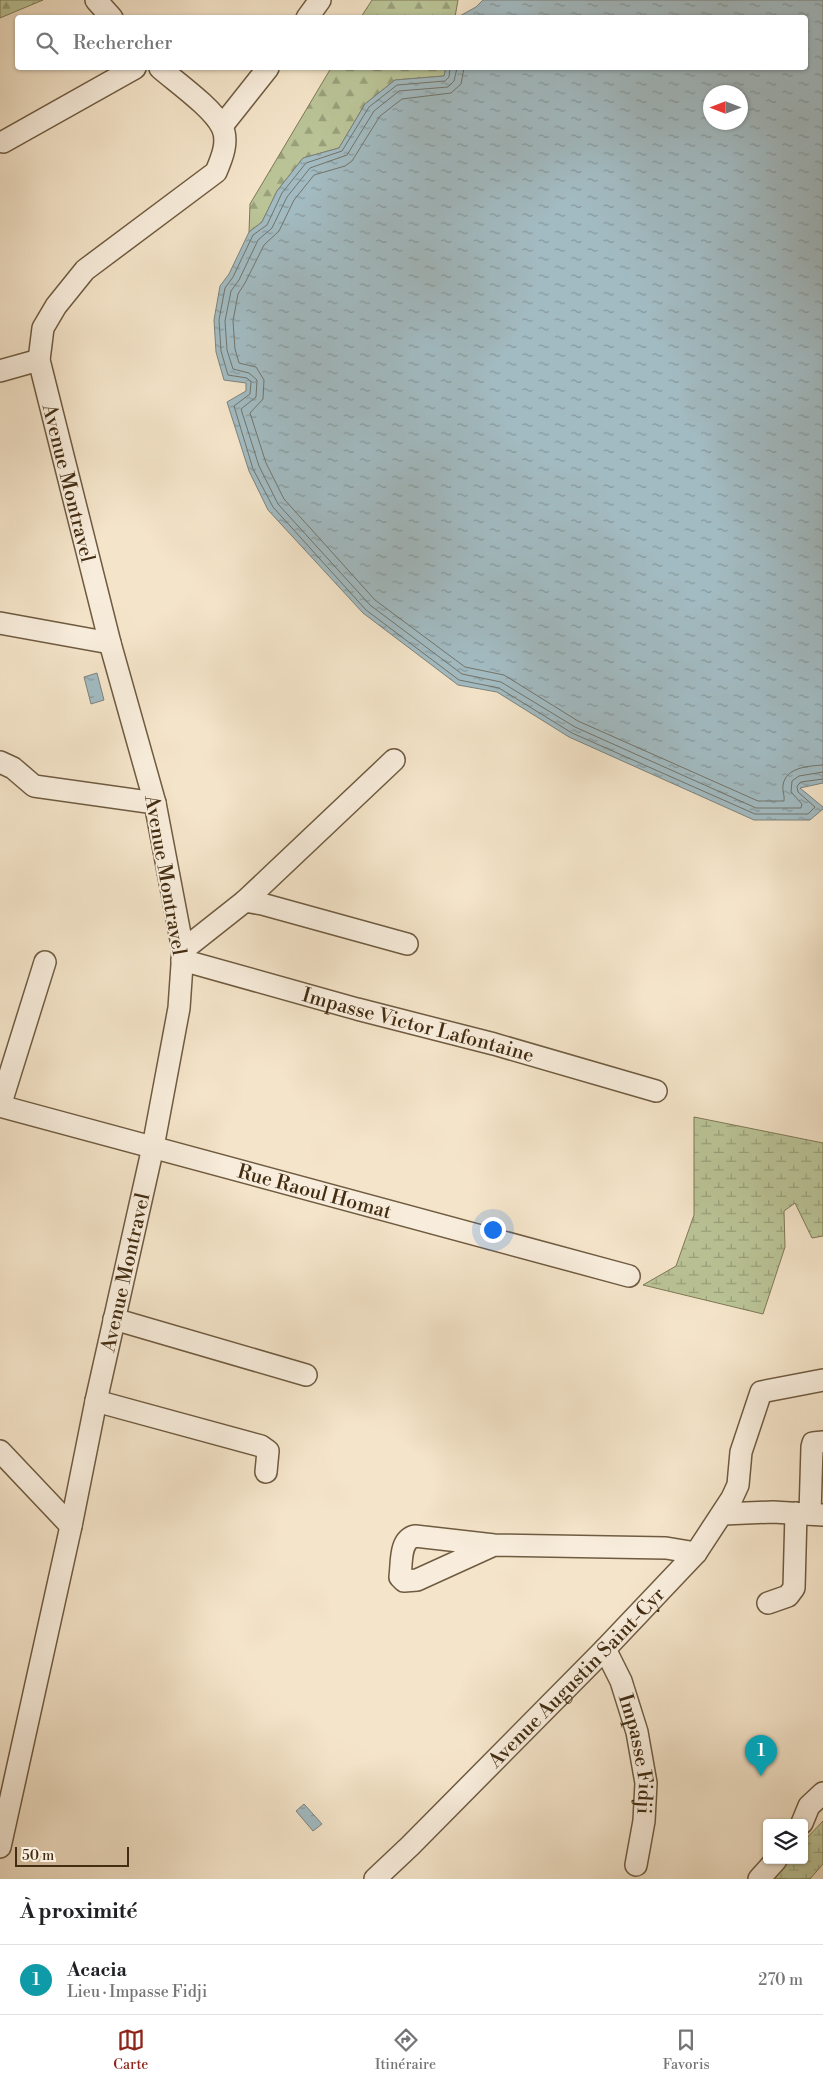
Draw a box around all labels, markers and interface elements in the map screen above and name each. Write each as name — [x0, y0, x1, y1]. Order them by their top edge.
search box — [15, 15, 808, 70]
icon: search — [33, 29, 61, 57]
text: Rechercher — [73, 31, 172, 55]
north arrow — [703, 85, 748, 130]
street label: Avenue Montravel — [36, 401, 99, 565]
street label: Avenue Montravel — [138, 792, 191, 957]
street label: Impasse Victor Lafontaine — [299, 983, 537, 1069]
street label: Rue Raoul Homat — [234, 1160, 394, 1225]
street label: Avenue Montravel — [96, 1191, 156, 1356]
your location — [480, 1217, 506, 1243]
street label: Avenue Augustin Saint-Cyr — [483, 1582, 671, 1774]
street label: Impasse Fidji — [612, 1691, 657, 1815]
pin: 1 — [745, 1735, 777, 1776]
map controls — [763, 1819, 808, 1864]
button: layers — [763, 1819, 808, 1864]
scale bar — [15, 1844, 129, 1867]
text: 50 m — [22, 1847, 54, 1865]
text: À proximité — [20, 1899, 137, 1925]
text: Acacia — [67, 1958, 127, 1982]
text: 1 — [32, 1970, 40, 1990]
text: 270 m — [758, 1970, 803, 1990]
text: Lieu · Impasse Fidji — [67, 1982, 207, 2002]
tab: Carte — [113, 2026, 148, 2074]
tab: Itinéraire — [375, 2026, 436, 2074]
tab: Favoris — [663, 2026, 710, 2074]

